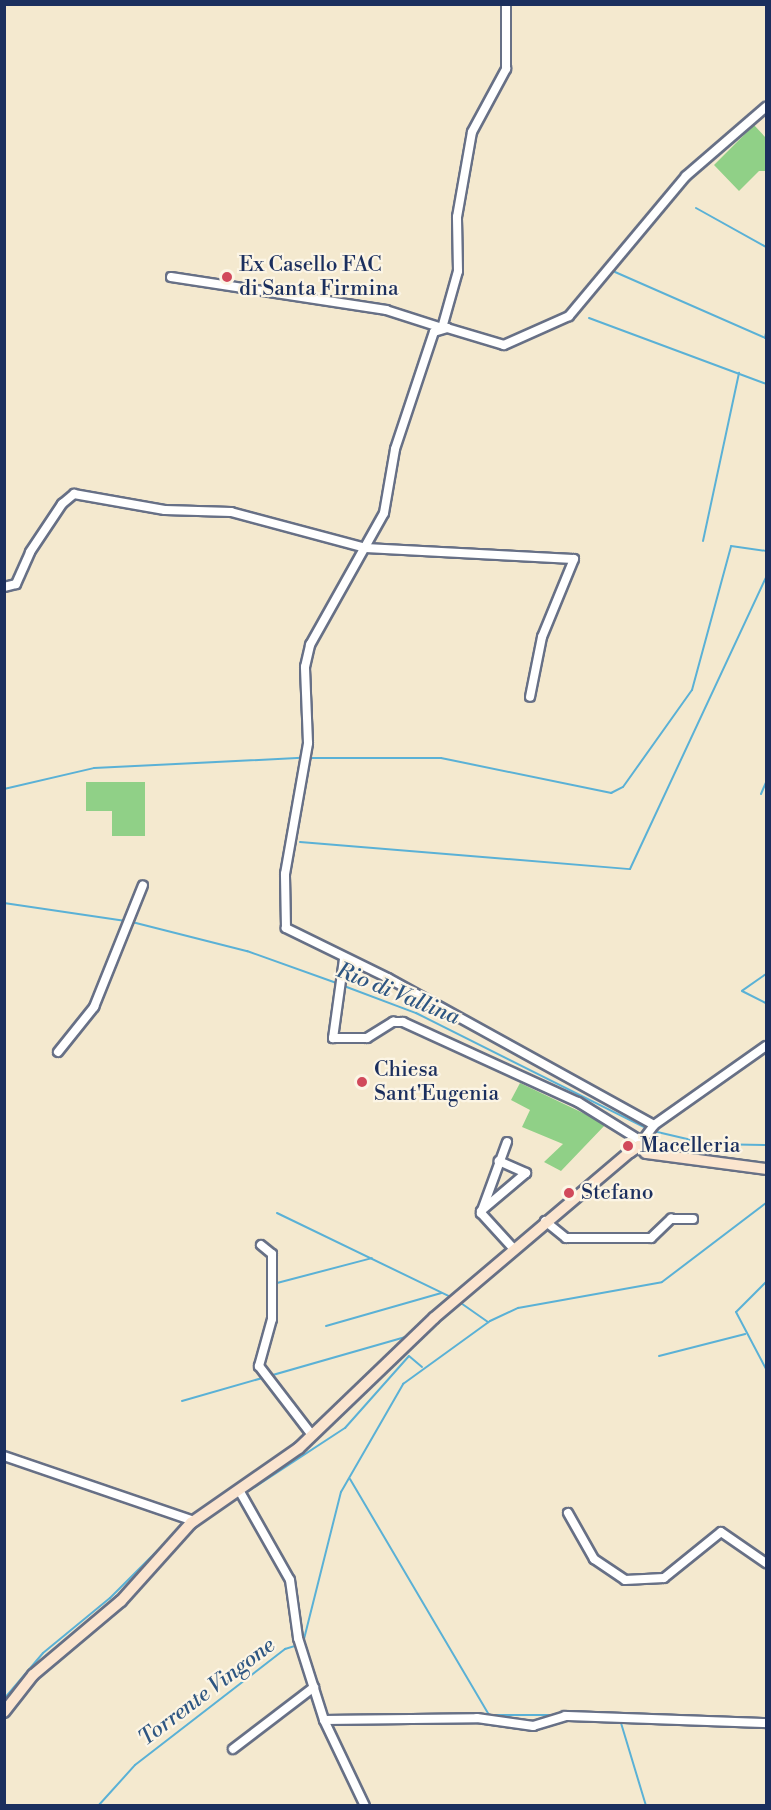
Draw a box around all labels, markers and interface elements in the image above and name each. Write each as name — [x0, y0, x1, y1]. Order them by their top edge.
place label: Ex Casello FAC di Santa Firmina — [239, 252, 399, 302]
marker: Ex Casello FAC di Santa Firmina — [220, 270, 234, 284]
water label: Rio di Vallina — [333, 957, 463, 1031]
place label: Chiesa Sant'Eugenia — [374, 1057, 499, 1107]
marker: Chiesa Sant'Eugenia — [355, 1075, 369, 1089]
place label: Macelleria — [640, 1133, 740, 1159]
marker: Macelleria — [621, 1139, 635, 1153]
place label: Stefano — [581, 1180, 653, 1206]
marker: Stefano — [562, 1186, 576, 1200]
water label: Torrente Vingone — [134, 1632, 280, 1752]

